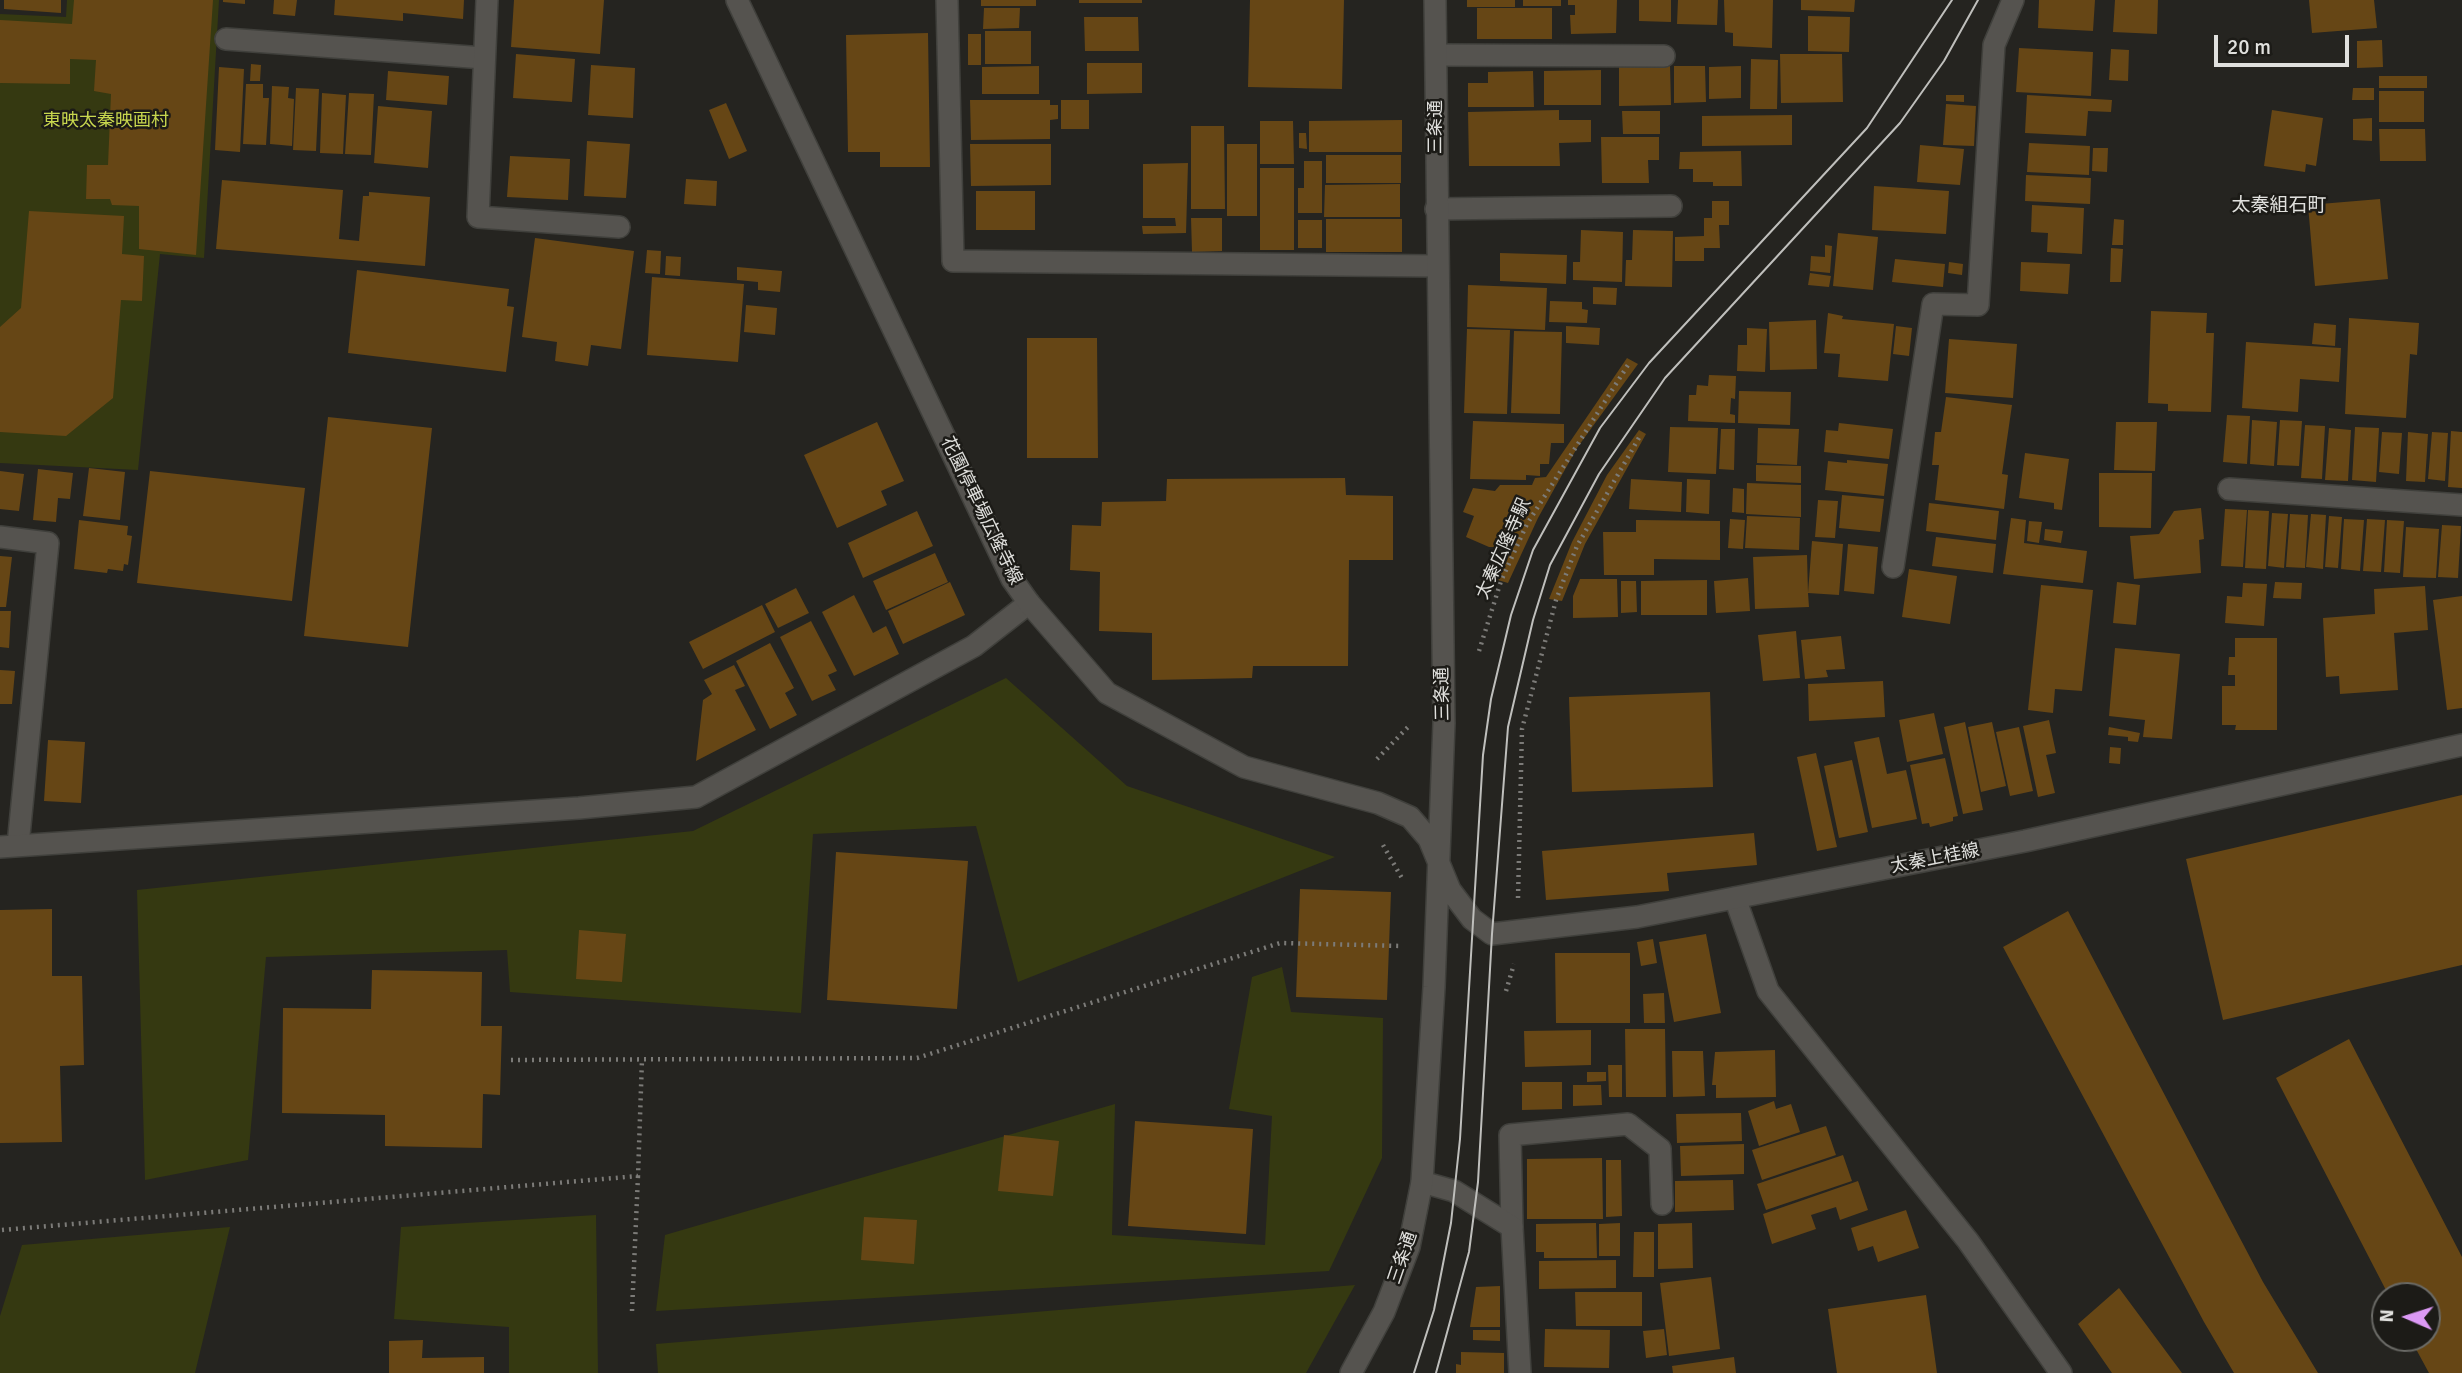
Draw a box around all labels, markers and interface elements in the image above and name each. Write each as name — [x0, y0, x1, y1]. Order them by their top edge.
scale bar — [2217, 21, 2352, 65]
text: 20 m — [2227, 34, 2271, 60]
street label: 三条通 — [1425, 100, 1447, 154]
park label: 東映太秦映画村 — [43, 110, 169, 132]
district label: 太秦組石町 — [2232, 195, 2326, 217]
street label: 花園停車場広隆寺線 — [936, 433, 1026, 589]
street label: 太秦広隆寺駅 — [1472, 495, 1536, 603]
street label: 三条通 — [1432, 667, 1454, 721]
street label: 太秦上桂線 — [1889, 840, 1981, 878]
street label: 三条通 — [1384, 1229, 1422, 1287]
north arrow — [2371, 1282, 2441, 1352]
text: N — [2375, 1309, 2399, 1323]

